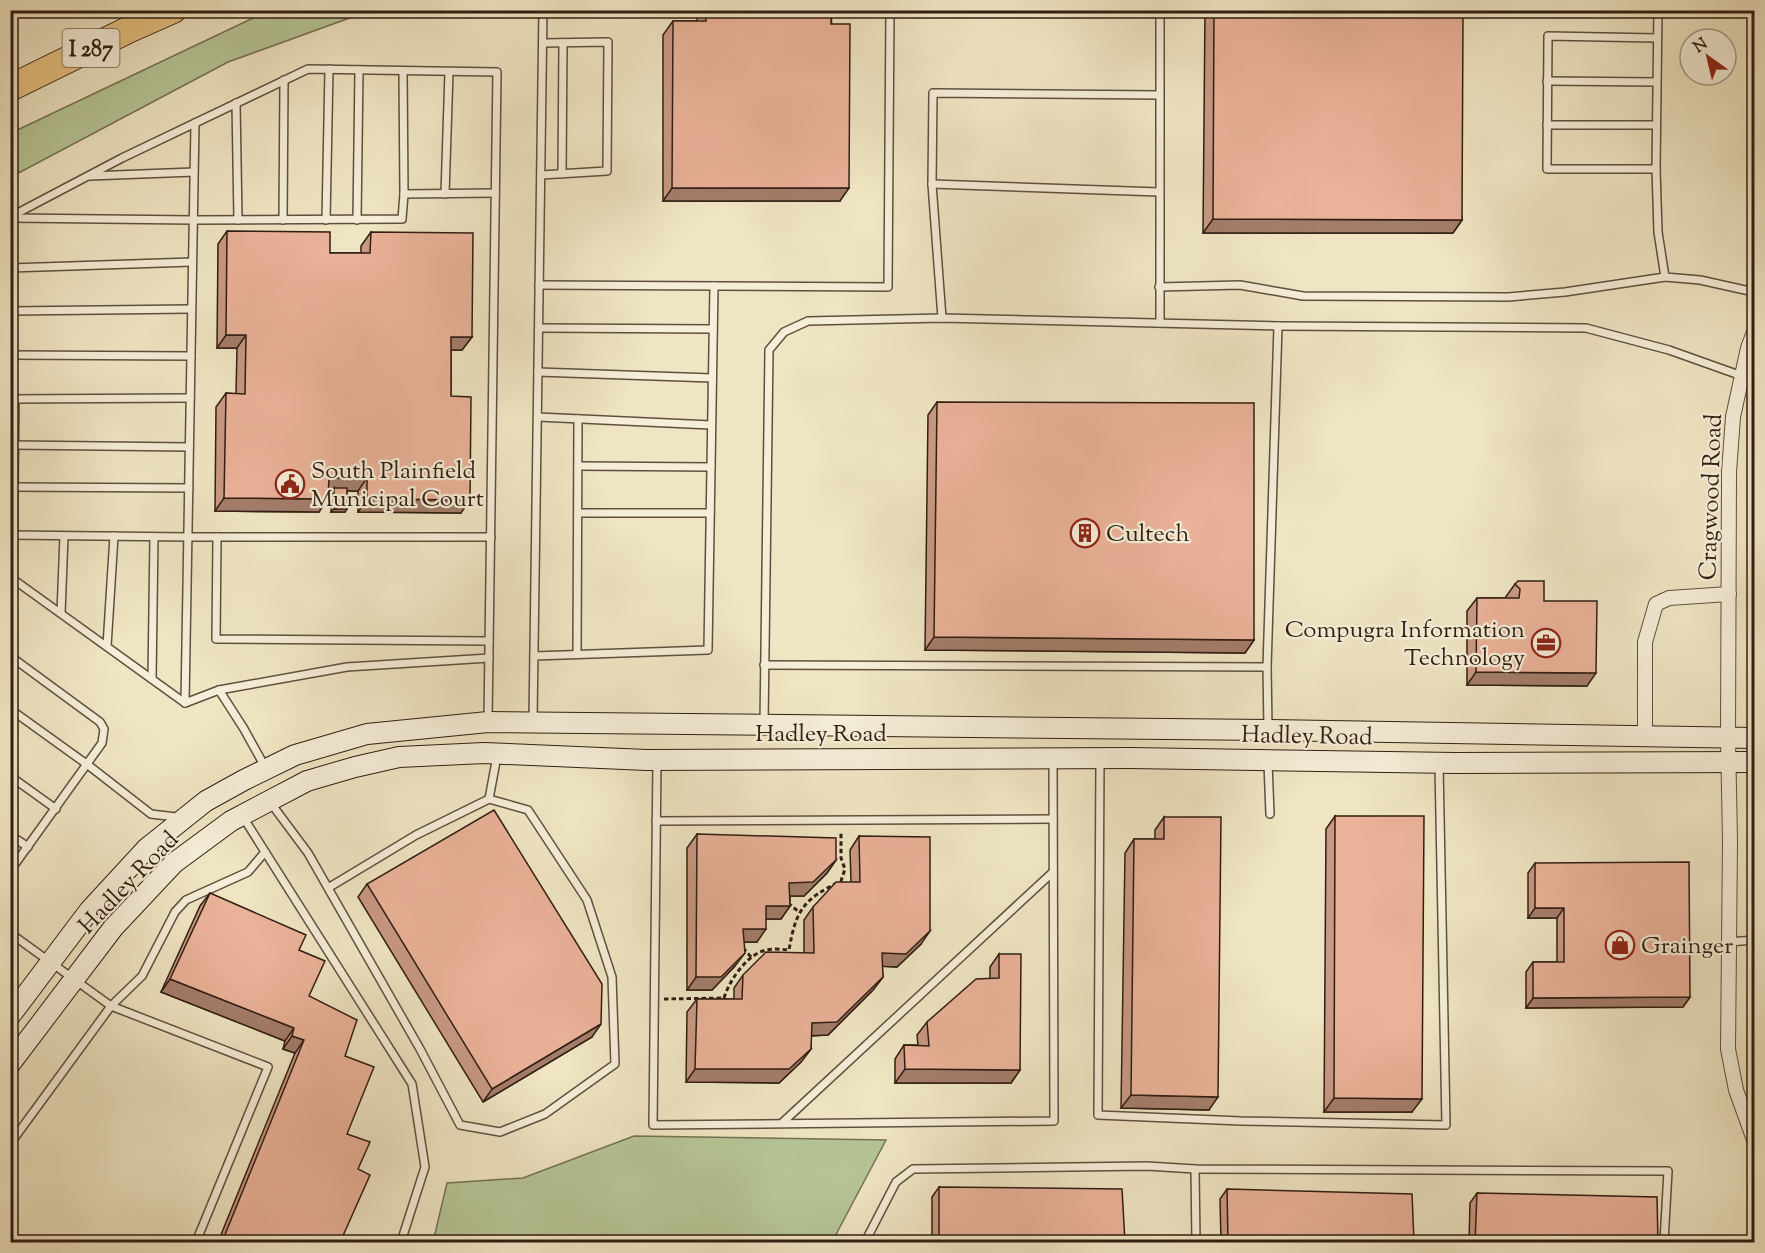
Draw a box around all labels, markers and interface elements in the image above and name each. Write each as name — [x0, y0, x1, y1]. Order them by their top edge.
north arrow — [1678, 27, 1738, 87]
road number: I 287 — [62, 29, 119, 67]
text: N — [1689, 33, 1713, 60]
street label: Cragwood Road — [1692, 413, 1732, 581]
place label: South Plainfield Municipal Court — [311, 455, 484, 517]
public building icon: South Plainfield Municipal Court — [274, 468, 306, 500]
building icon: Cultech — [1069, 517, 1101, 549]
place label: Cultech — [1106, 518, 1190, 552]
place label: Compugra Information Technology — [1285, 614, 1525, 676]
office icon: Compugra Information Technology — [1530, 627, 1562, 659]
street label: Hadley Road — [755, 718, 887, 752]
street label: Hadley Road — [1241, 719, 1373, 755]
street label: Hadley Road — [72, 824, 188, 943]
shop icon: Grainger — [1604, 929, 1636, 961]
place label: Grainger — [1641, 930, 1733, 964]

